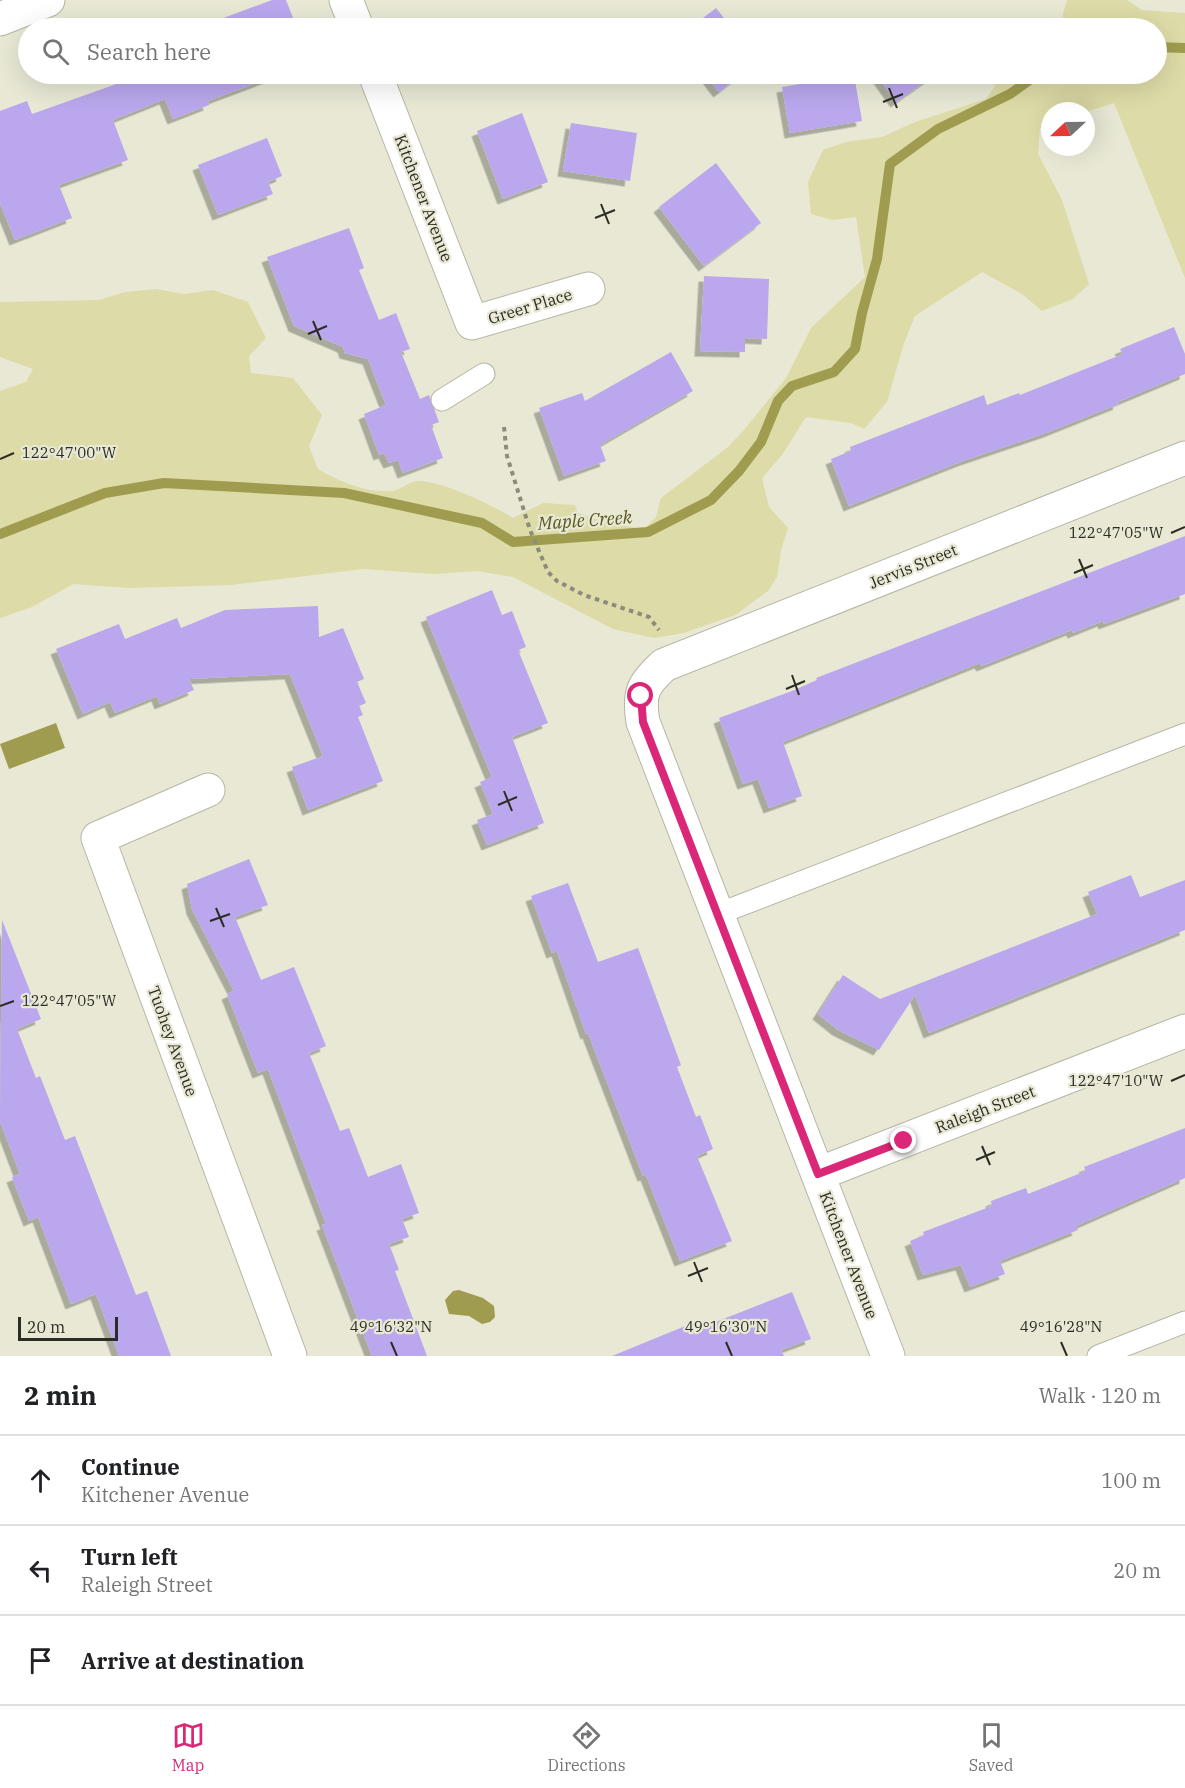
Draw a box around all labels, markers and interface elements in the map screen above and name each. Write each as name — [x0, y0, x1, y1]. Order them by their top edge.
search box — [18, 18, 1167, 84]
icon: search — [39, 35, 72, 68]
text: Search here — [87, 37, 211, 66]
north arrow — [1041, 102, 1095, 156]
street label: Kitchener Avenue — [391, 132, 457, 264]
street label: Greer Place — [486, 284, 574, 328]
text: 122°47'00"W — [22, 443, 117, 462]
water label: Maple Creek — [536, 505, 633, 535]
text: 122°47'05"W — [1069, 523, 1164, 542]
street label: Jervis Street — [866, 539, 960, 593]
route start — [627, 682, 653, 708]
street label: Tuohey Avenue — [144, 983, 202, 1099]
text: 122°47'05"W — [22, 991, 117, 1010]
text: 122°47'10"W — [1069, 1071, 1164, 1090]
street label: Raleigh Street — [932, 1081, 1038, 1137]
route end — [890, 1127, 916, 1153]
street label: Kitchener Avenue — [816, 1189, 882, 1321]
scale bar — [18, 1314, 118, 1342]
text: 20 m — [27, 1317, 65, 1337]
text: 49°16'32"N — [350, 1317, 432, 1336]
text: 49°16'30"N — [685, 1317, 767, 1336]
text: 49°16'28"N — [1020, 1317, 1102, 1336]
text: 2 min — [24, 1378, 97, 1412]
text: Walk · 120 m — [1039, 1382, 1161, 1409]
text: Continue — [81, 1452, 180, 1481]
icon: ahead — [24, 1464, 57, 1497]
text: 100 m — [1101, 1467, 1161, 1494]
text: Kitchener Avenue — [81, 1481, 249, 1508]
text: Turn left — [81, 1542, 177, 1571]
icon: left — [24, 1554, 57, 1587]
text: 20 m — [1113, 1557, 1161, 1584]
text: Raleigh Street — [81, 1571, 213, 1598]
icon: arrive — [24, 1644, 57, 1677]
text: Arrive at destination — [81, 1646, 304, 1675]
tab: Map — [172, 1719, 205, 1775]
tab: Directions — [548, 1719, 626, 1775]
tab: Saved — [969, 1719, 1013, 1775]

